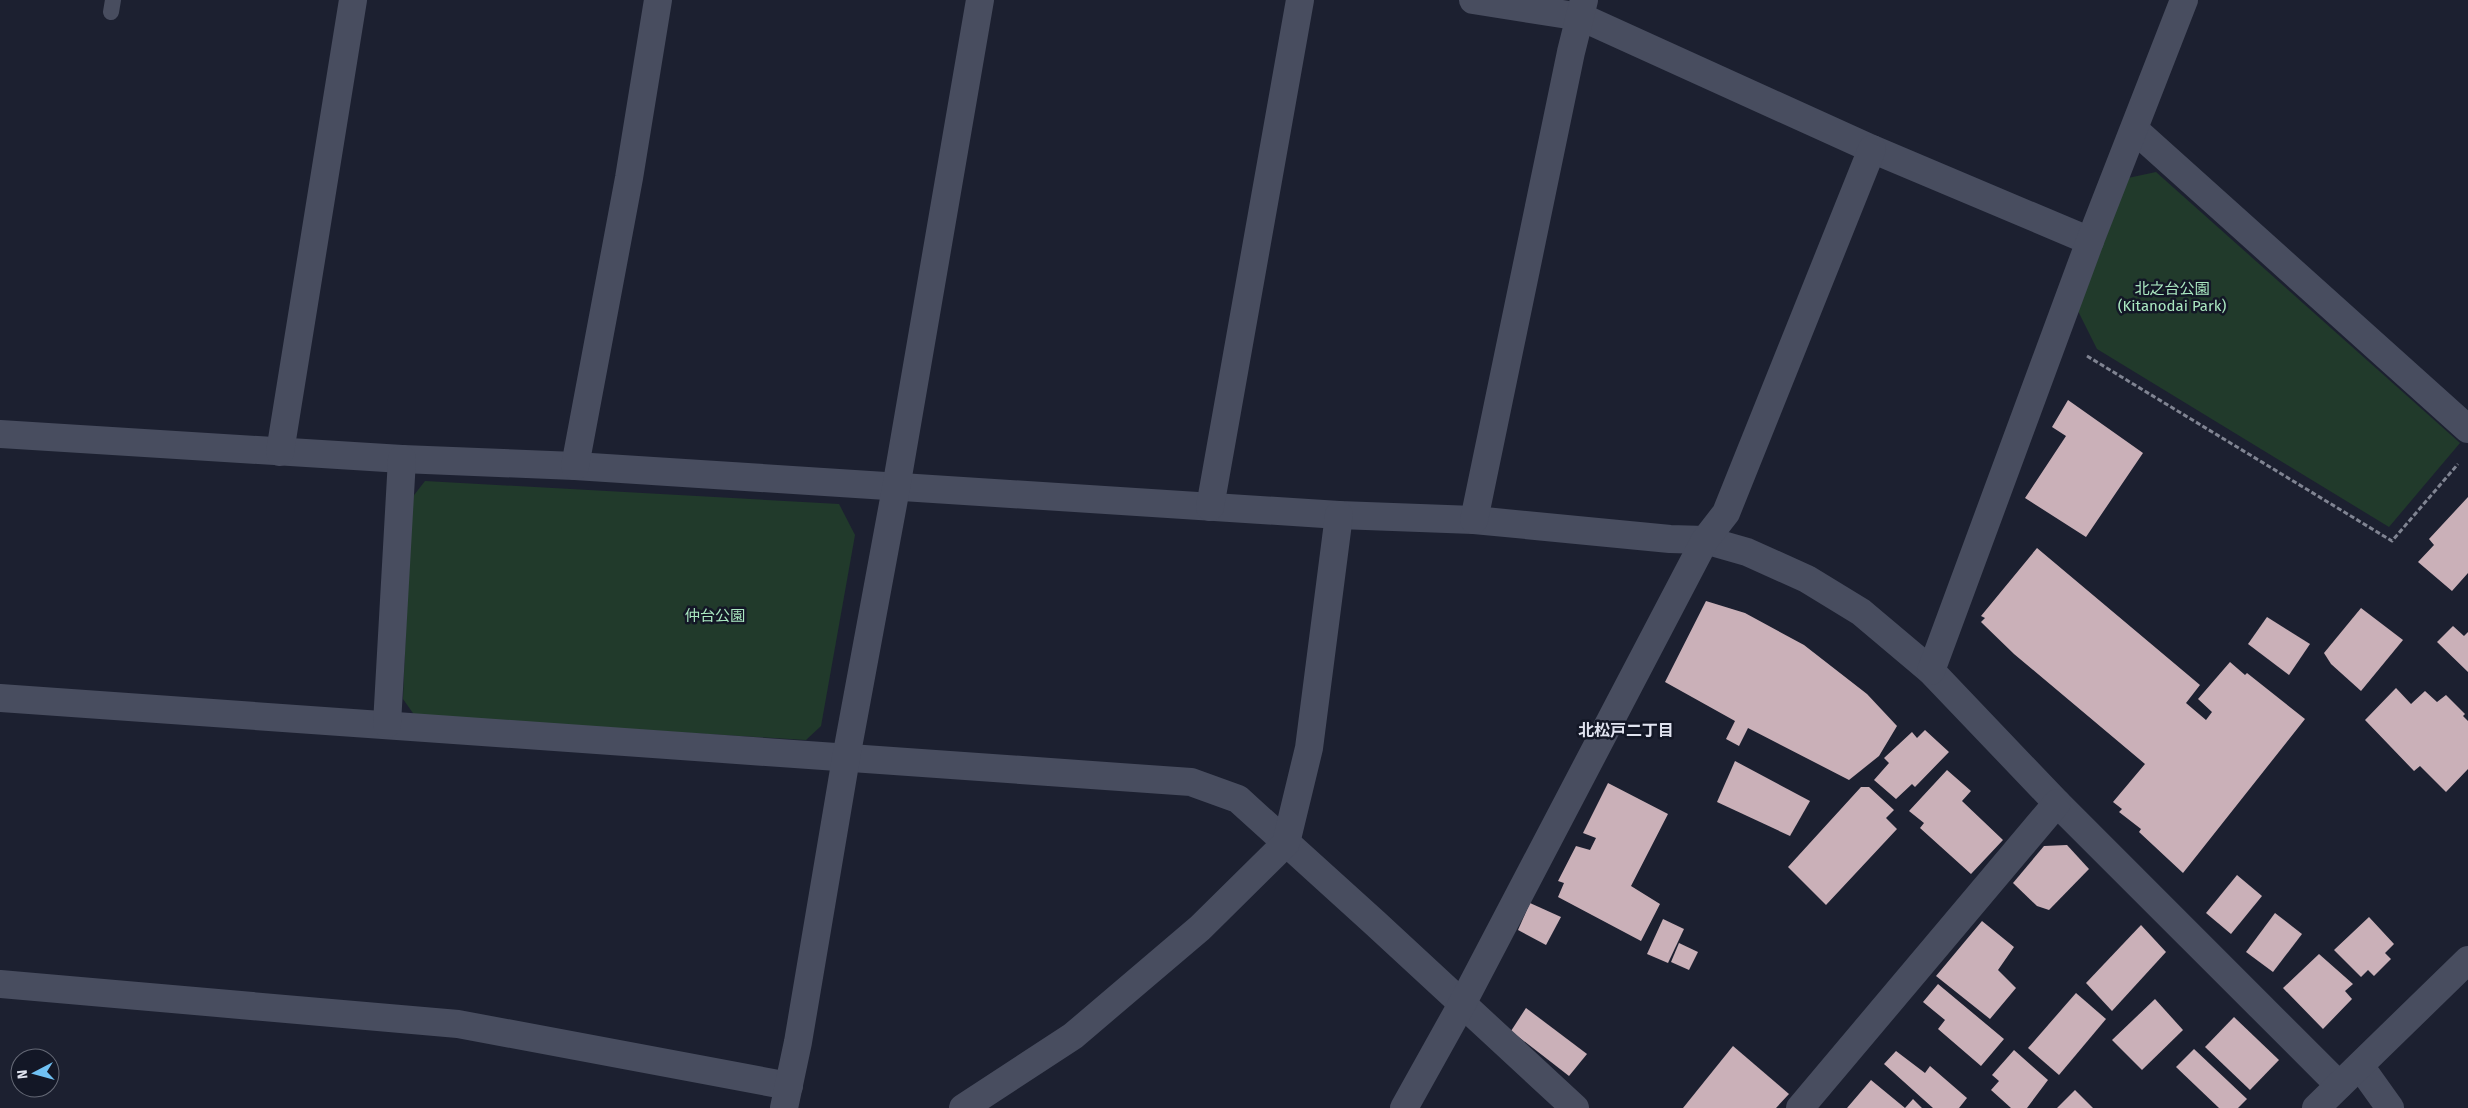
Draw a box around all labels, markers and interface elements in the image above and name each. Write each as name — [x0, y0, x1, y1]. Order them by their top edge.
park label: 北之台公園 (Kitanodai Park) — [2118, 280, 2226, 315]
park label: 仲台公園 — [685, 607, 745, 625]
district label: 北松戸二丁目 — [1578, 721, 1674, 740]
north arrow — [10, 1048, 60, 1098]
text: N — [14, 1069, 32, 1080]

